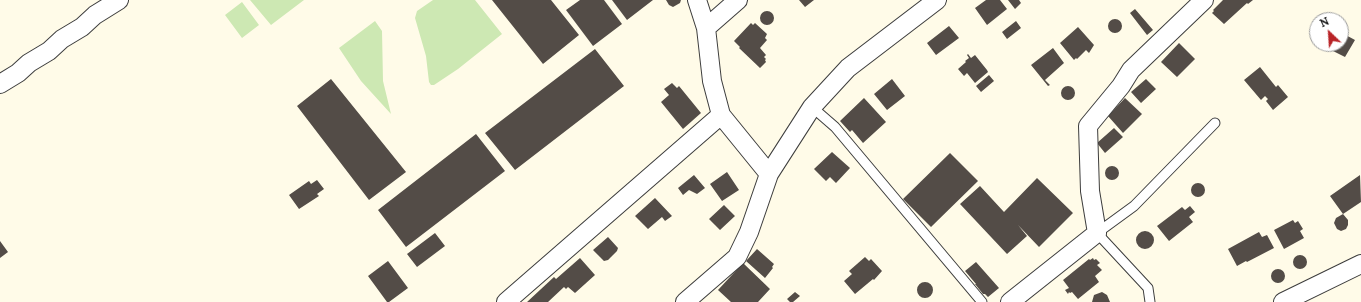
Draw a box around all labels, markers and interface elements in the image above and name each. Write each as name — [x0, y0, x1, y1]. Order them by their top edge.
north arrow — [1309, 12, 1349, 52]
text: N — [1318, 14, 1331, 30]

